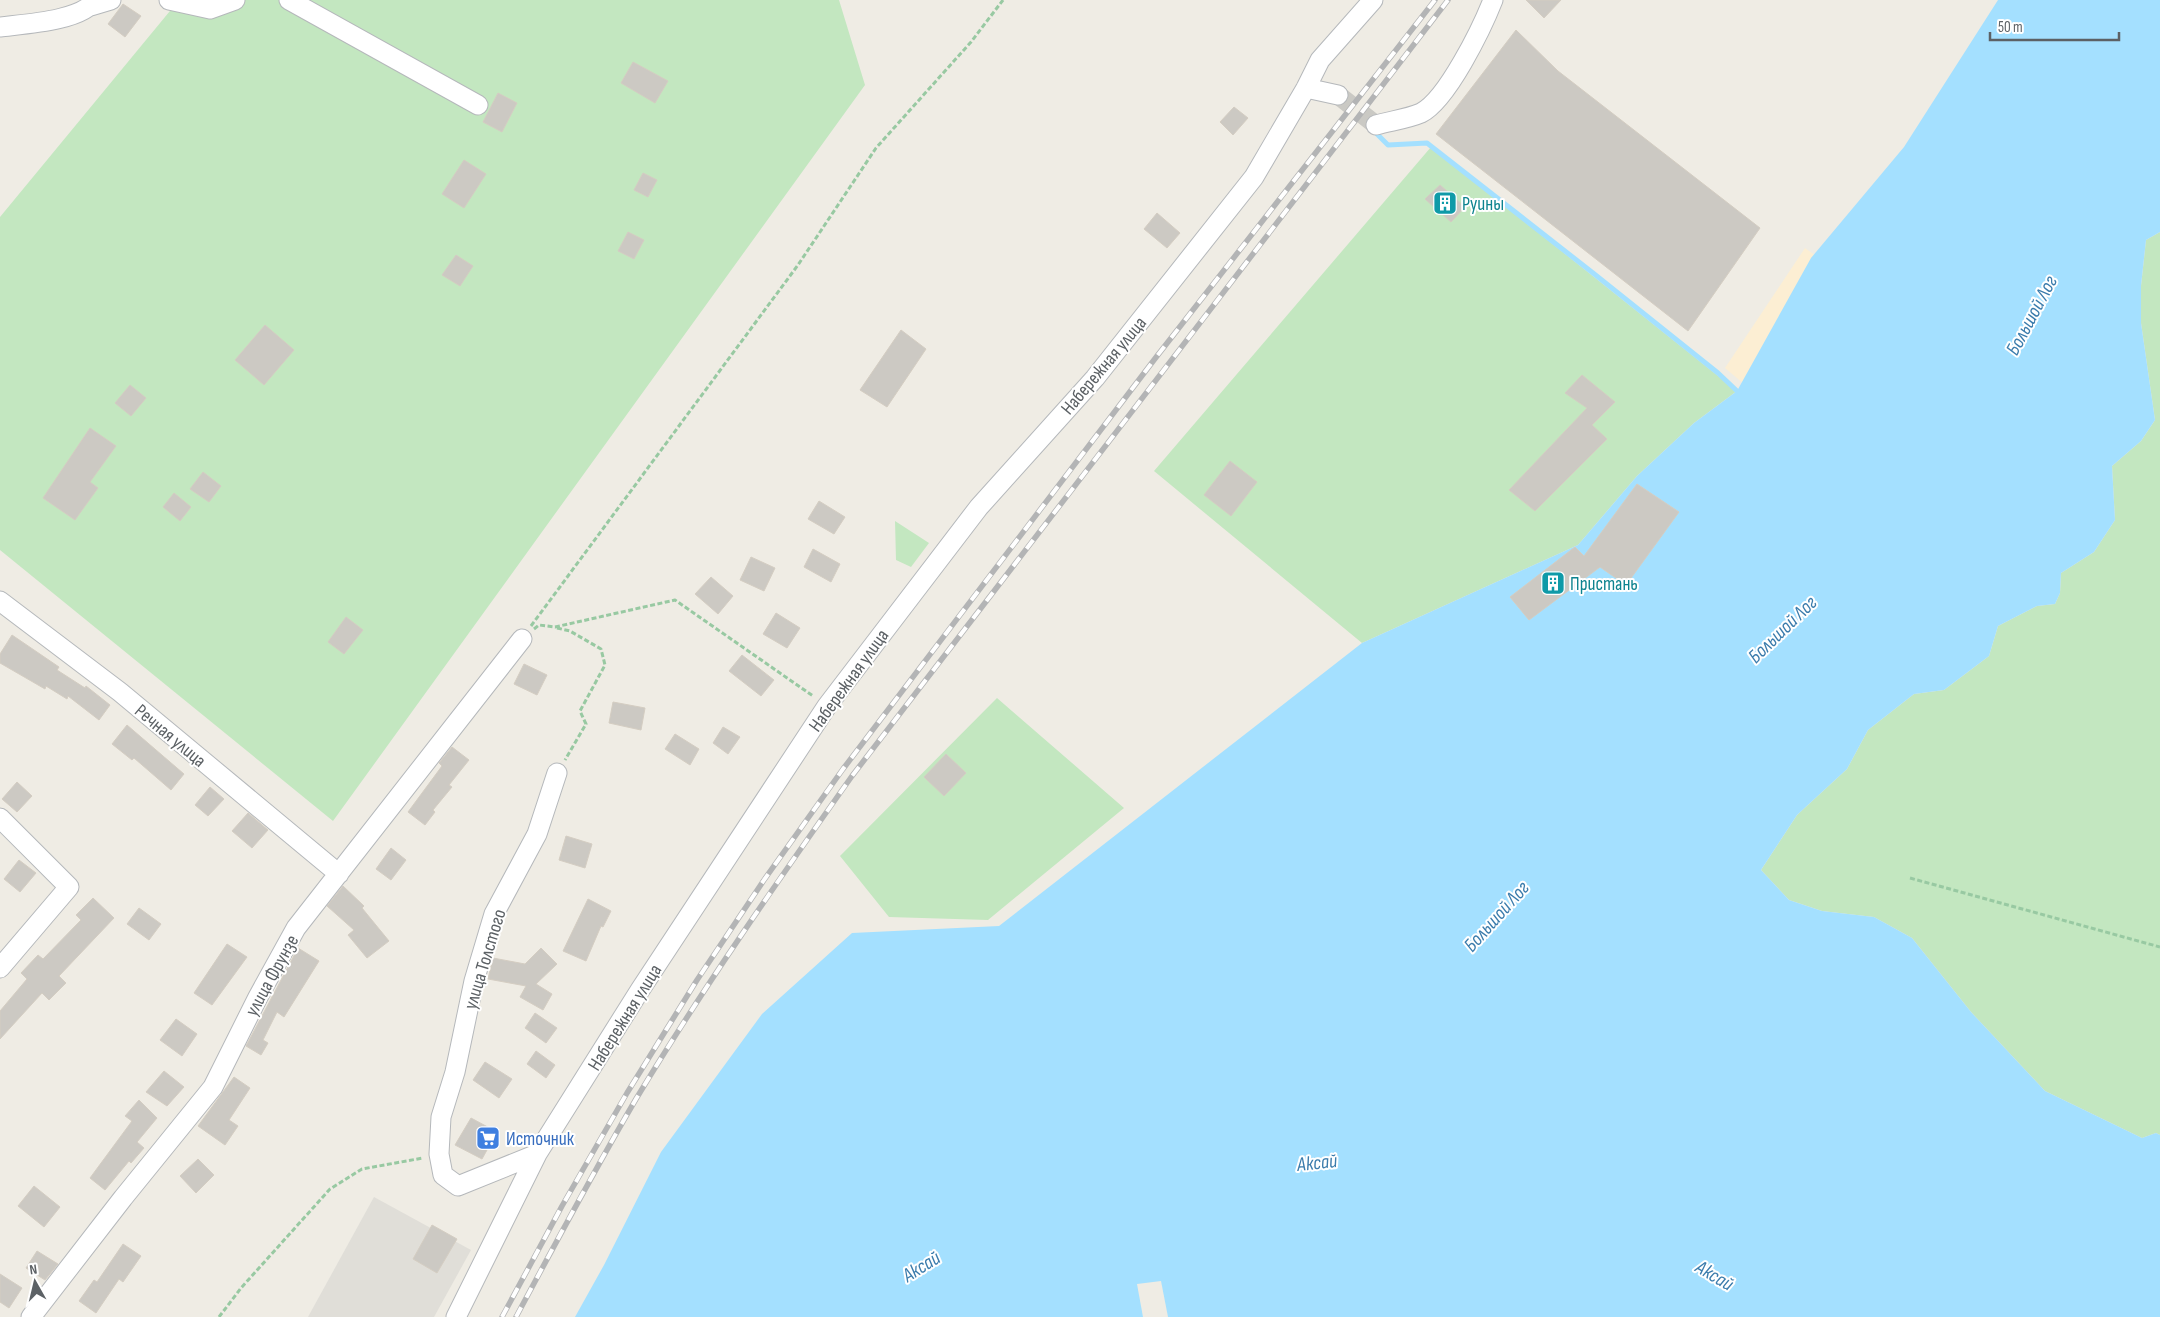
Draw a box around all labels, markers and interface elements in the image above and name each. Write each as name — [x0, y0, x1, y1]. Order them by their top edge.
scale bar — [1990, 10, 2119, 42]
text: 50 m — [1998, 18, 2023, 37]
building icon: Руины — [1432, 190, 1458, 216]
place label: Руины — [1462, 193, 1504, 216]
water label: Большой Лог — [2001, 272, 2063, 359]
street label: Набережная улица — [1056, 312, 1152, 420]
building icon: Пристань — [1540, 570, 1566, 596]
place label: Пристань — [1570, 573, 1638, 596]
water label: Большой Лог — [1743, 591, 1822, 668]
street label: Набережная улица — [804, 625, 894, 737]
street label: Речная улица — [130, 700, 210, 773]
water label: Большой Лог — [1459, 876, 1535, 957]
street label: улица Толстого — [459, 907, 512, 1012]
street label: улица Фрунзе — [241, 931, 304, 1020]
street label: Набережная улица — [583, 960, 667, 1075]
supermarket icon: Источник — [475, 1125, 501, 1151]
place label: Источник — [506, 1128, 575, 1151]
water label: Аксай — [1295, 1149, 1339, 1177]
water label: Аксай — [897, 1246, 946, 1288]
water label: Аксай — [1690, 1255, 1739, 1297]
north arrow — [10, 1257, 60, 1307]
text: N — [28, 1261, 38, 1279]

